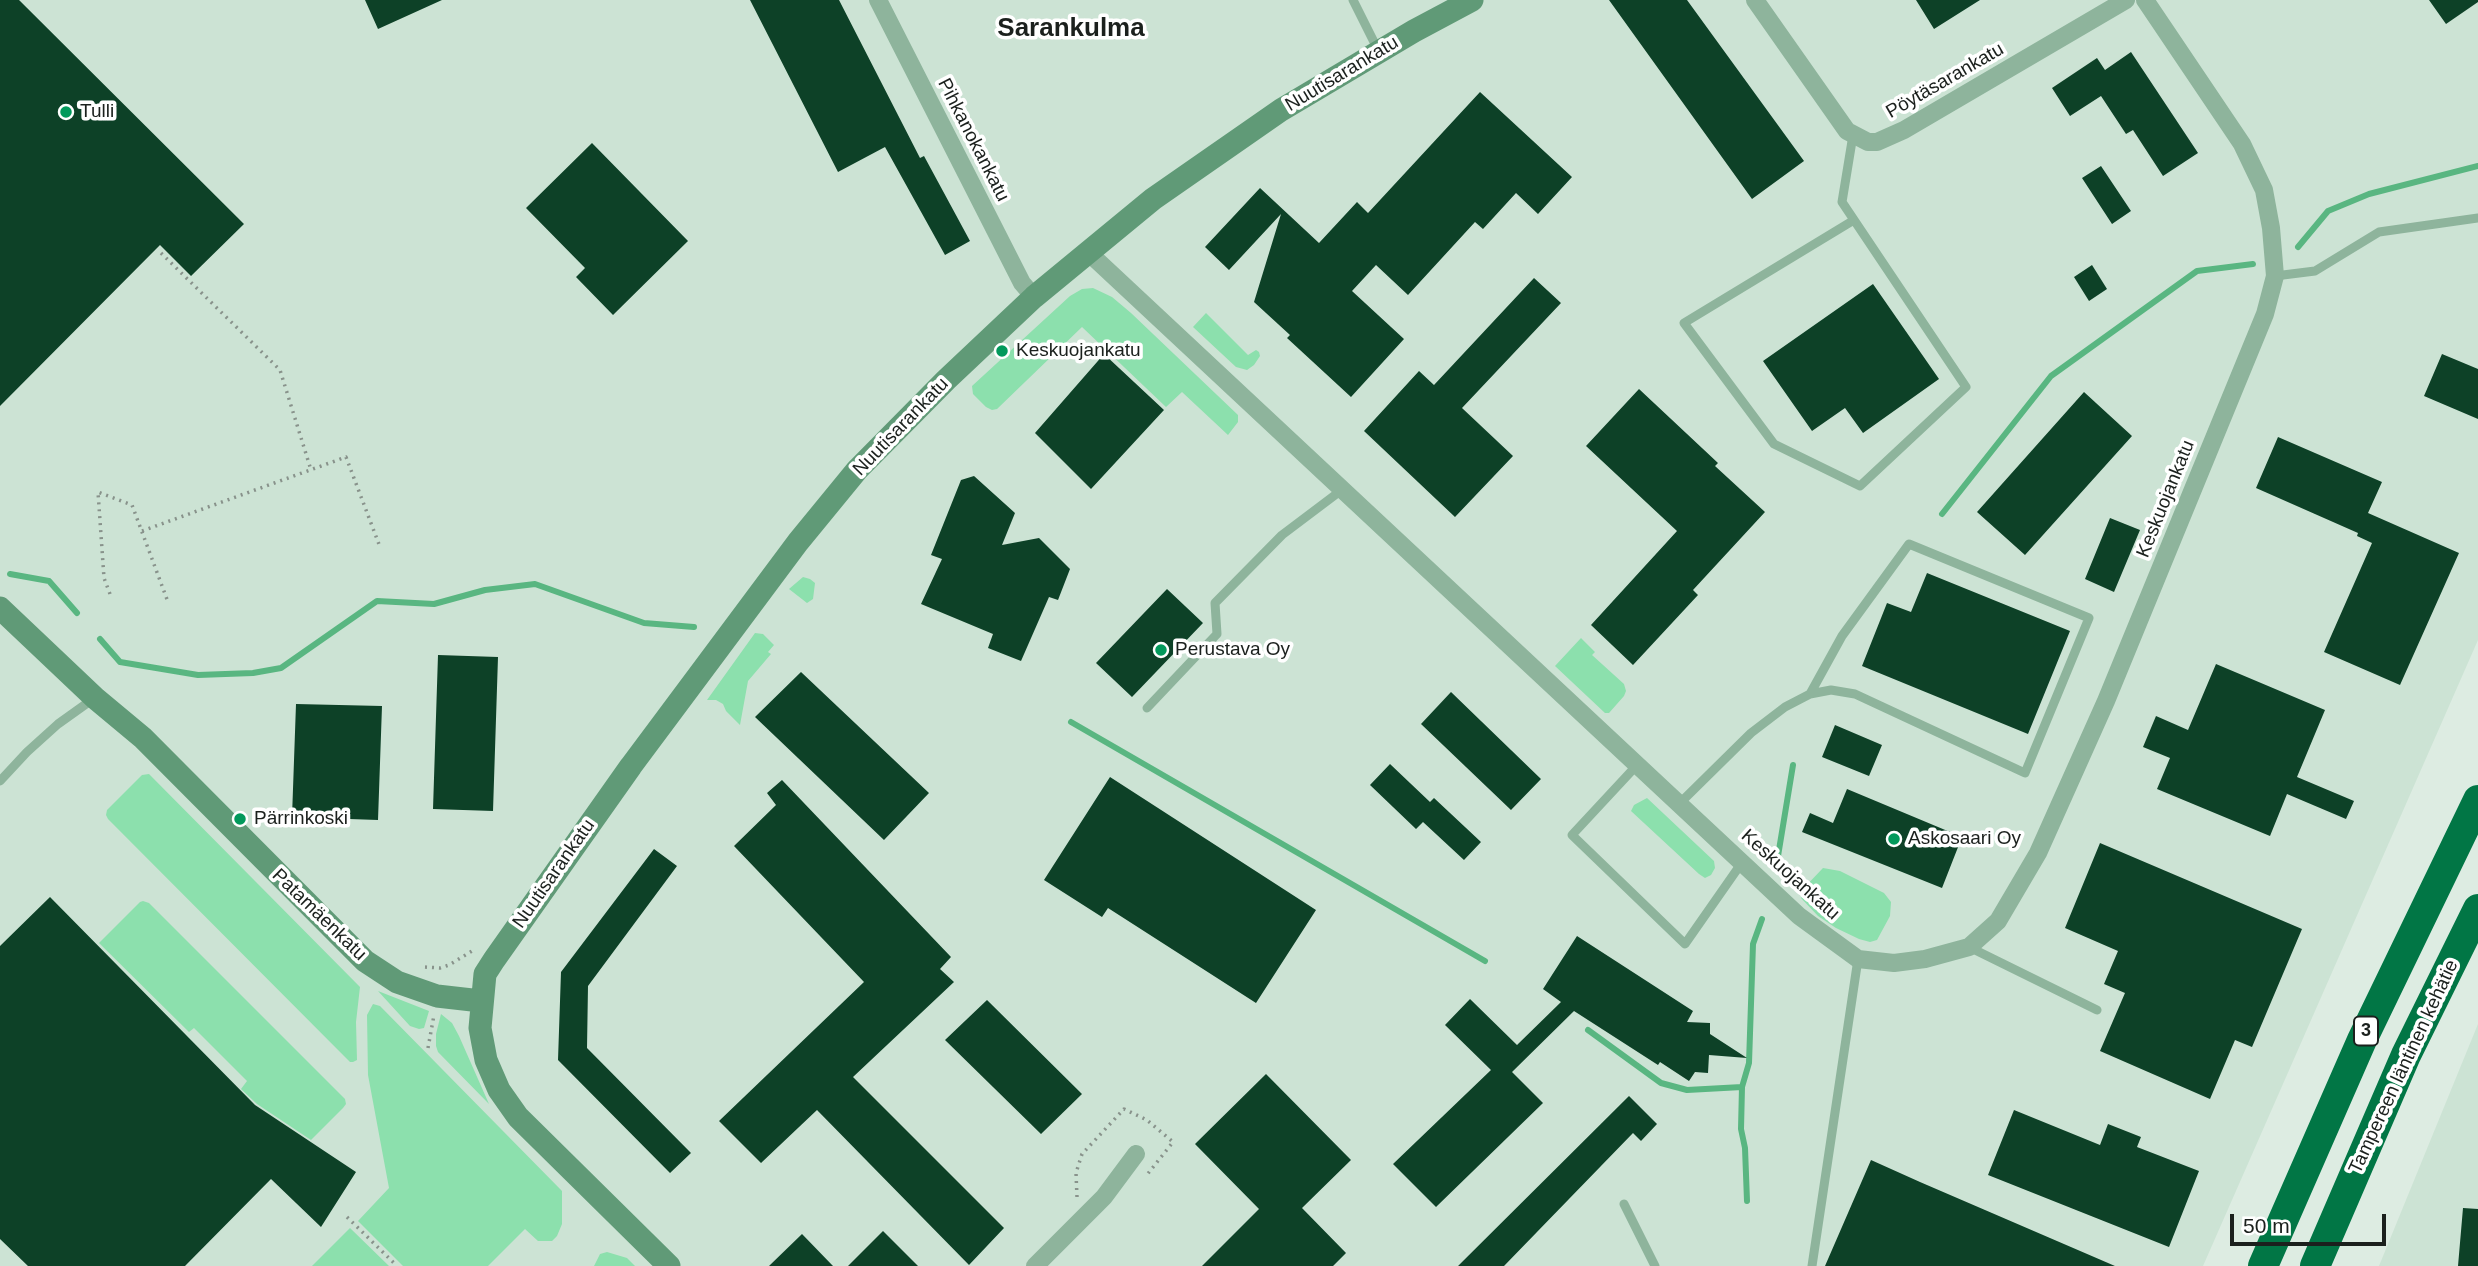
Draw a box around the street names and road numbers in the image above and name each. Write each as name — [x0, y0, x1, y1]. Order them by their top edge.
street label: Nuutisarankatu — [1281, 31, 1403, 117]
street label: Pöytäsarankatu — [1882, 38, 2008, 124]
street label: Pihkanokankatu — [932, 75, 1014, 205]
street label: Nuutisarankatu — [848, 373, 954, 481]
street label: Keskuojankatu — [2132, 437, 2200, 561]
street label: Nuutisarankatu — [508, 815, 600, 933]
street label: Keskuojankatu — [1736, 825, 1844, 925]
street label: Patamäenkatu — [267, 864, 371, 966]
street label: Tampereen läntinen kehätie — [2344, 956, 2464, 1178]
road number: 3 — [2354, 1016, 2378, 1046]

